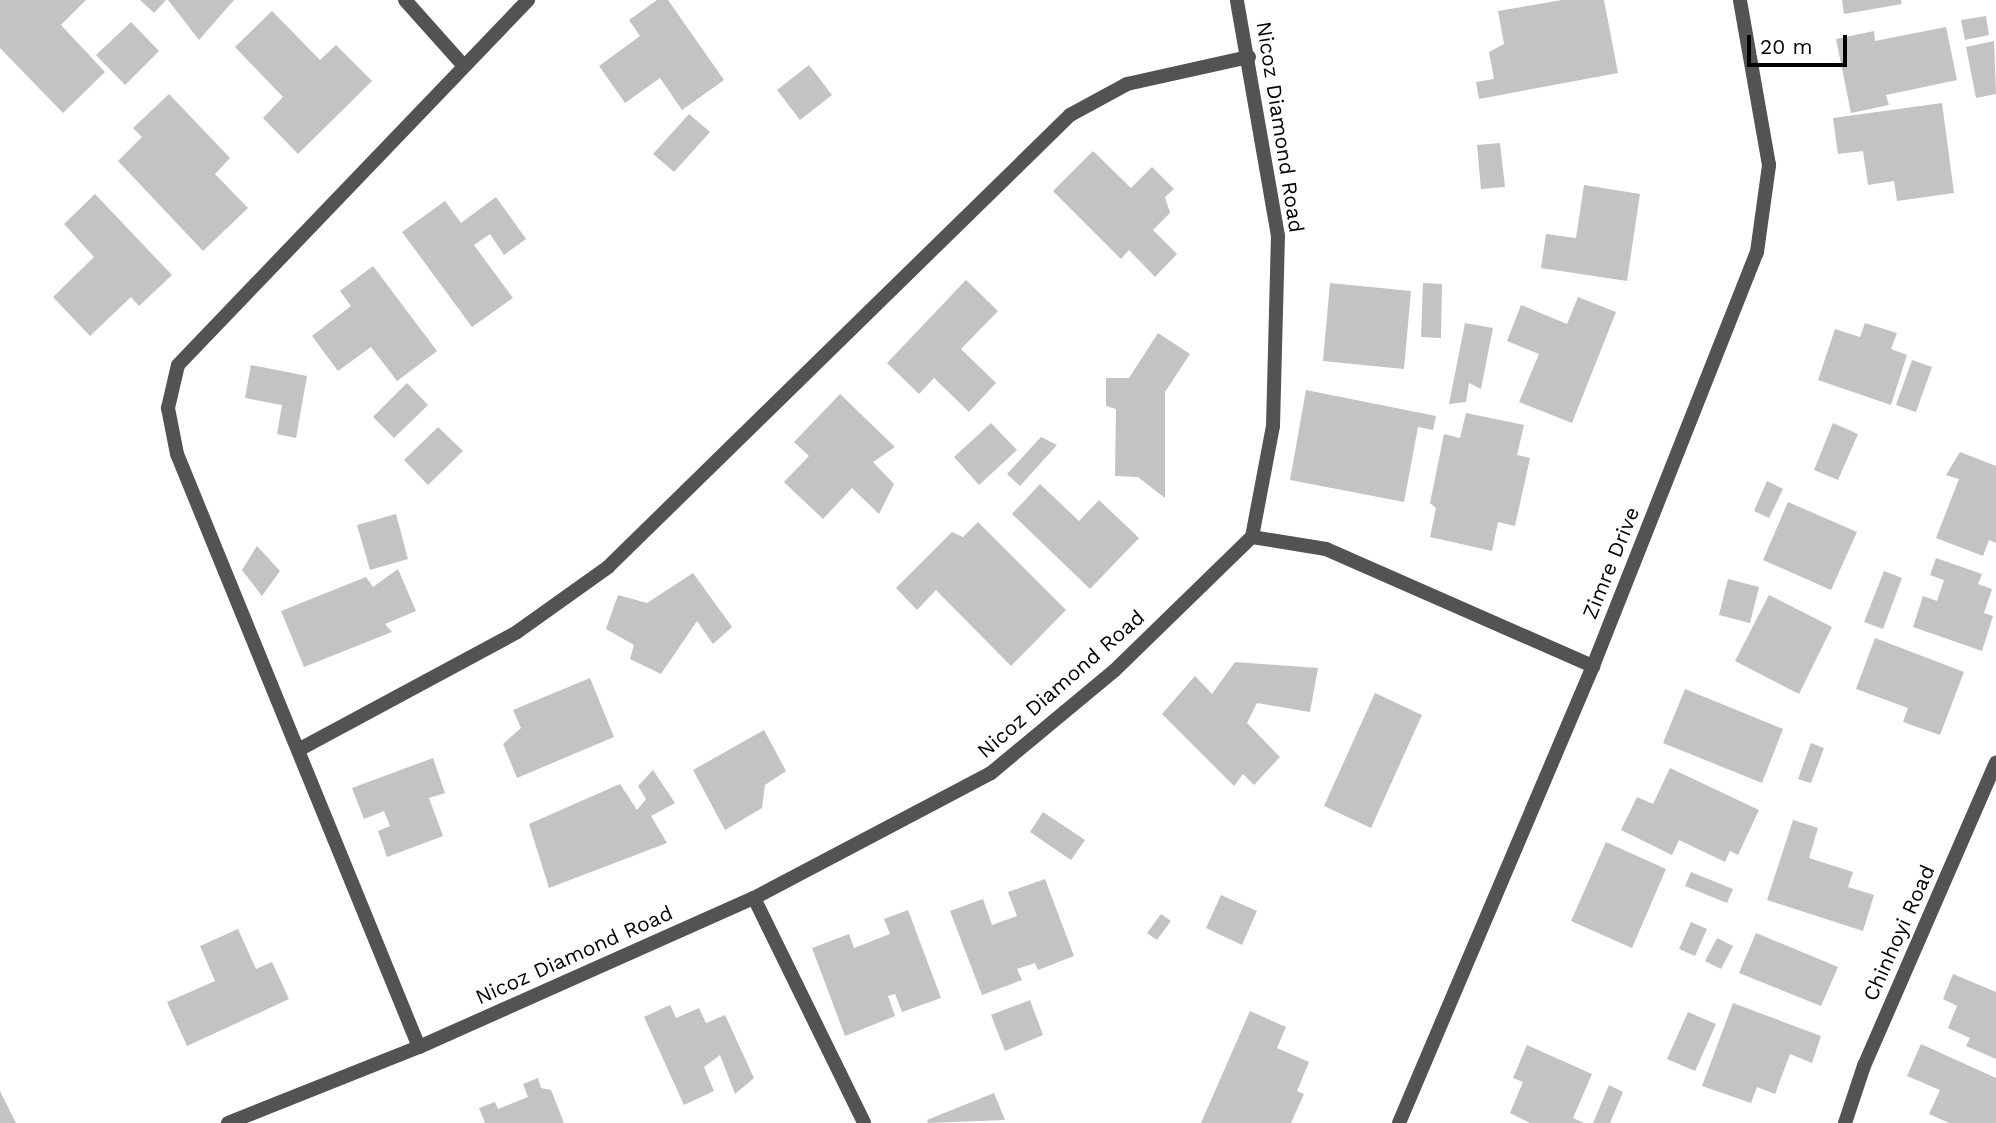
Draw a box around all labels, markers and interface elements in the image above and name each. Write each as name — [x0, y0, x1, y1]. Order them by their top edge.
street label: Nicoz Diamond Road — [1251, 20, 1309, 234]
scale bar — [1751, 21, 1851, 65]
text: 20 m — [1760, 34, 1812, 59]
street label: Zimre Drive — [1577, 503, 1645, 623]
street label: Nicoz Diamond Road — [972, 605, 1150, 763]
street label: Chinhoyi Road — [1858, 861, 1940, 1005]
street label: Nicoz Diamond Road — [471, 900, 677, 1010]

